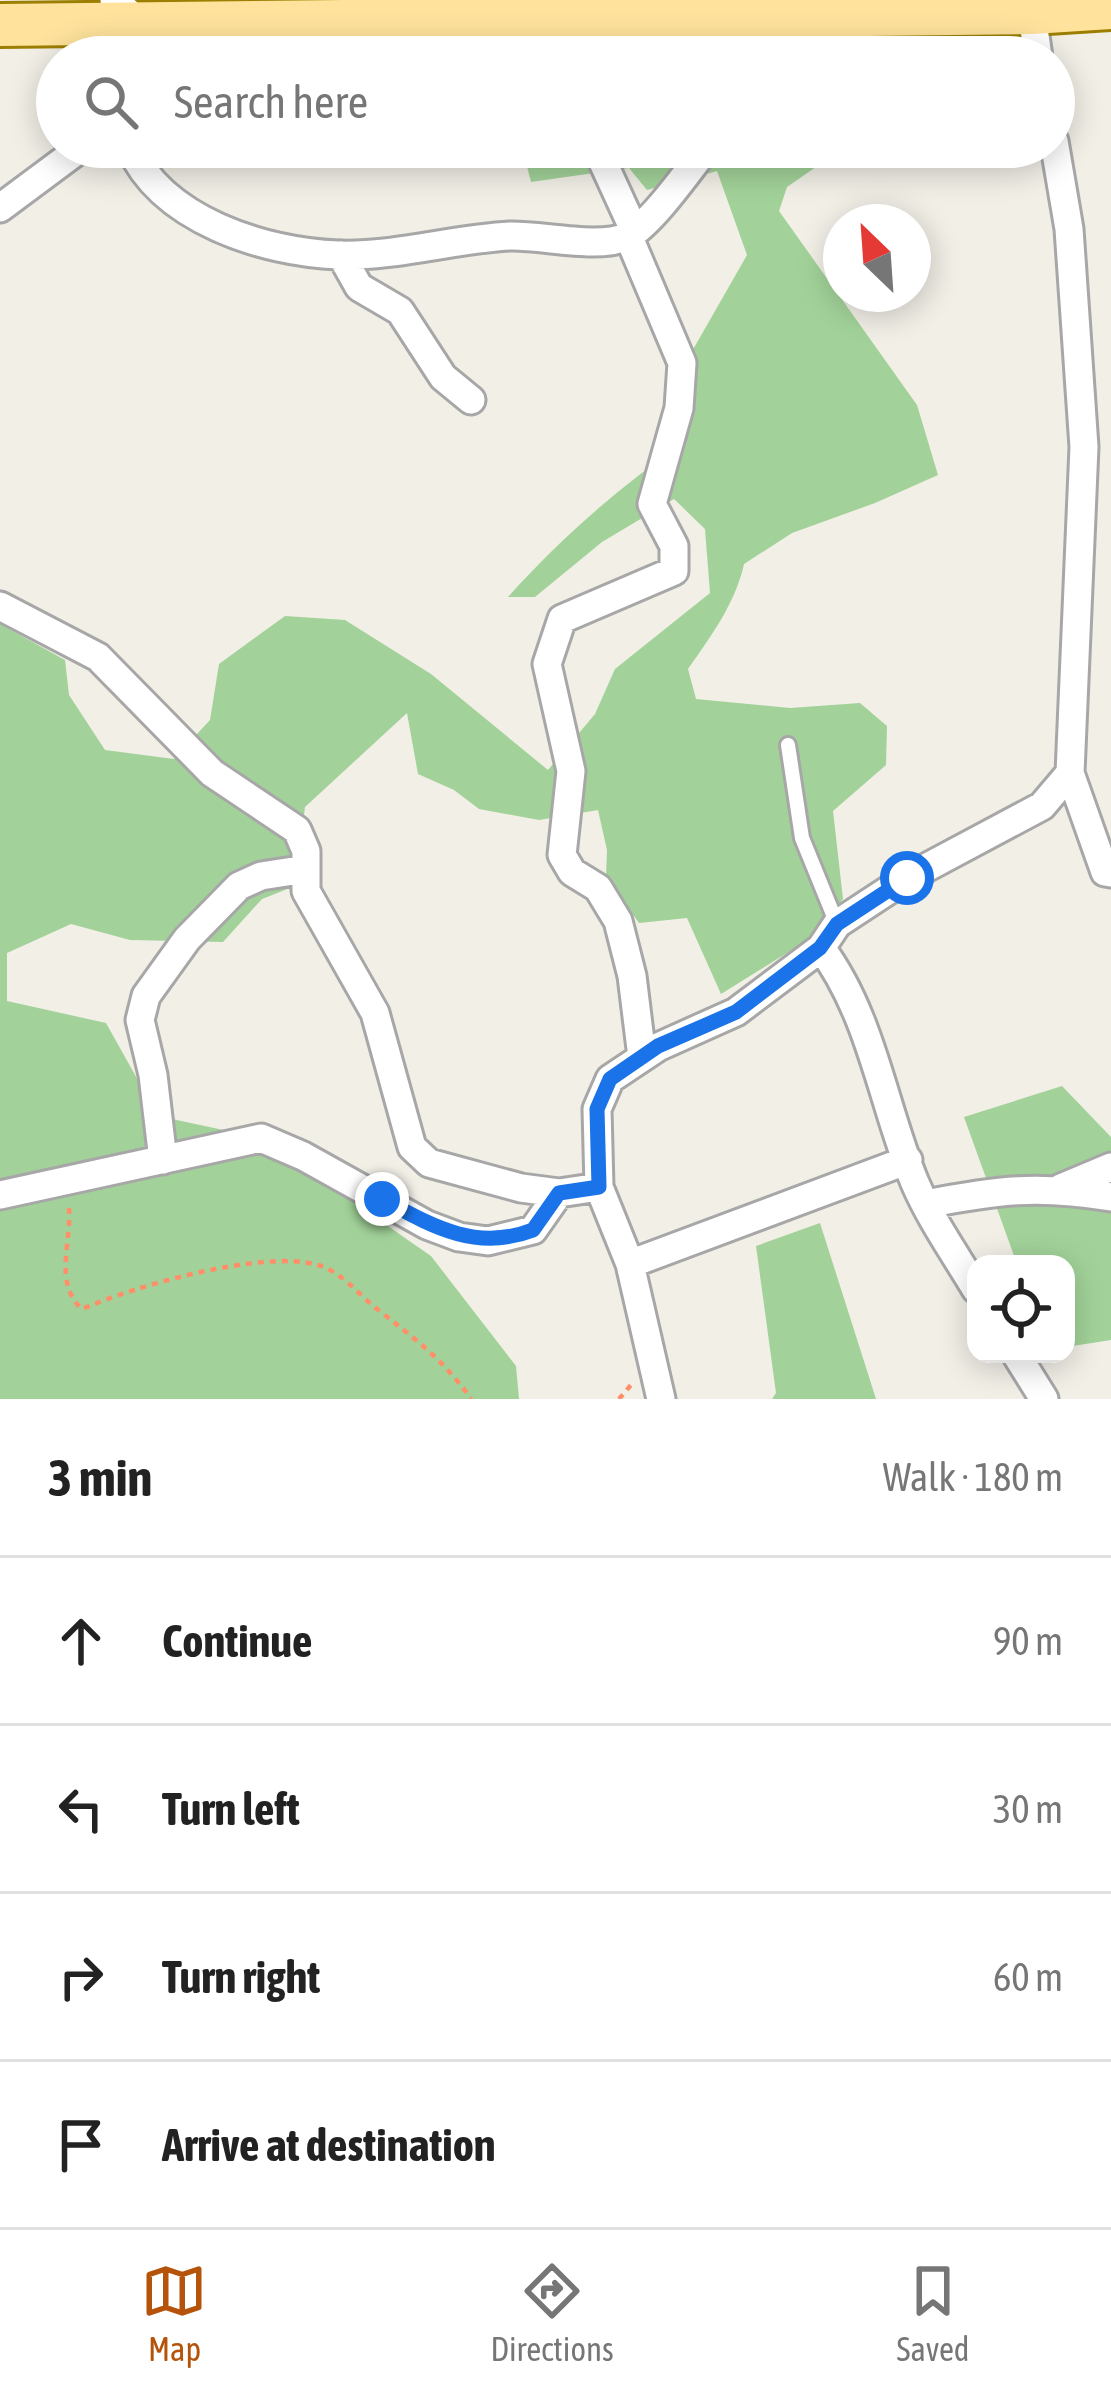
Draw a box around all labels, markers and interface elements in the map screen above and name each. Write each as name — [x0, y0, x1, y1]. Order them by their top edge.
search box — [36, 36, 1075, 168]
icon: search — [78, 69, 144, 135]
text: Search here — [174, 76, 368, 128]
north arrow — [823, 204, 931, 312]
route start — [880, 851, 934, 905]
route end — [355, 1172, 409, 1226]
map controls — [967, 1255, 1075, 1363]
button: locate — [967, 1255, 1075, 1363]
text: 3 min — [48, 1448, 152, 1507]
text: Walk · 180 m — [883, 1455, 1063, 1499]
icon: ahead — [48, 1608, 114, 1674]
text: Continue — [162, 1615, 313, 1667]
text: 90 m — [993, 1619, 1063, 1663]
icon: left — [48, 1776, 114, 1842]
text: Turn left — [162, 1783, 300, 1835]
text: 30 m — [993, 1787, 1063, 1831]
icon: right — [48, 1944, 114, 2010]
text: Turn right — [162, 1951, 320, 2003]
text: 60 m — [993, 1955, 1063, 1999]
icon: arrive — [48, 2112, 114, 2178]
text: Arrive at destination — [162, 2119, 496, 2171]
tab: Map — [141, 2258, 207, 2368]
tab: Directions — [490, 2258, 614, 2368]
tab: Saved — [897, 2258, 969, 2368]

